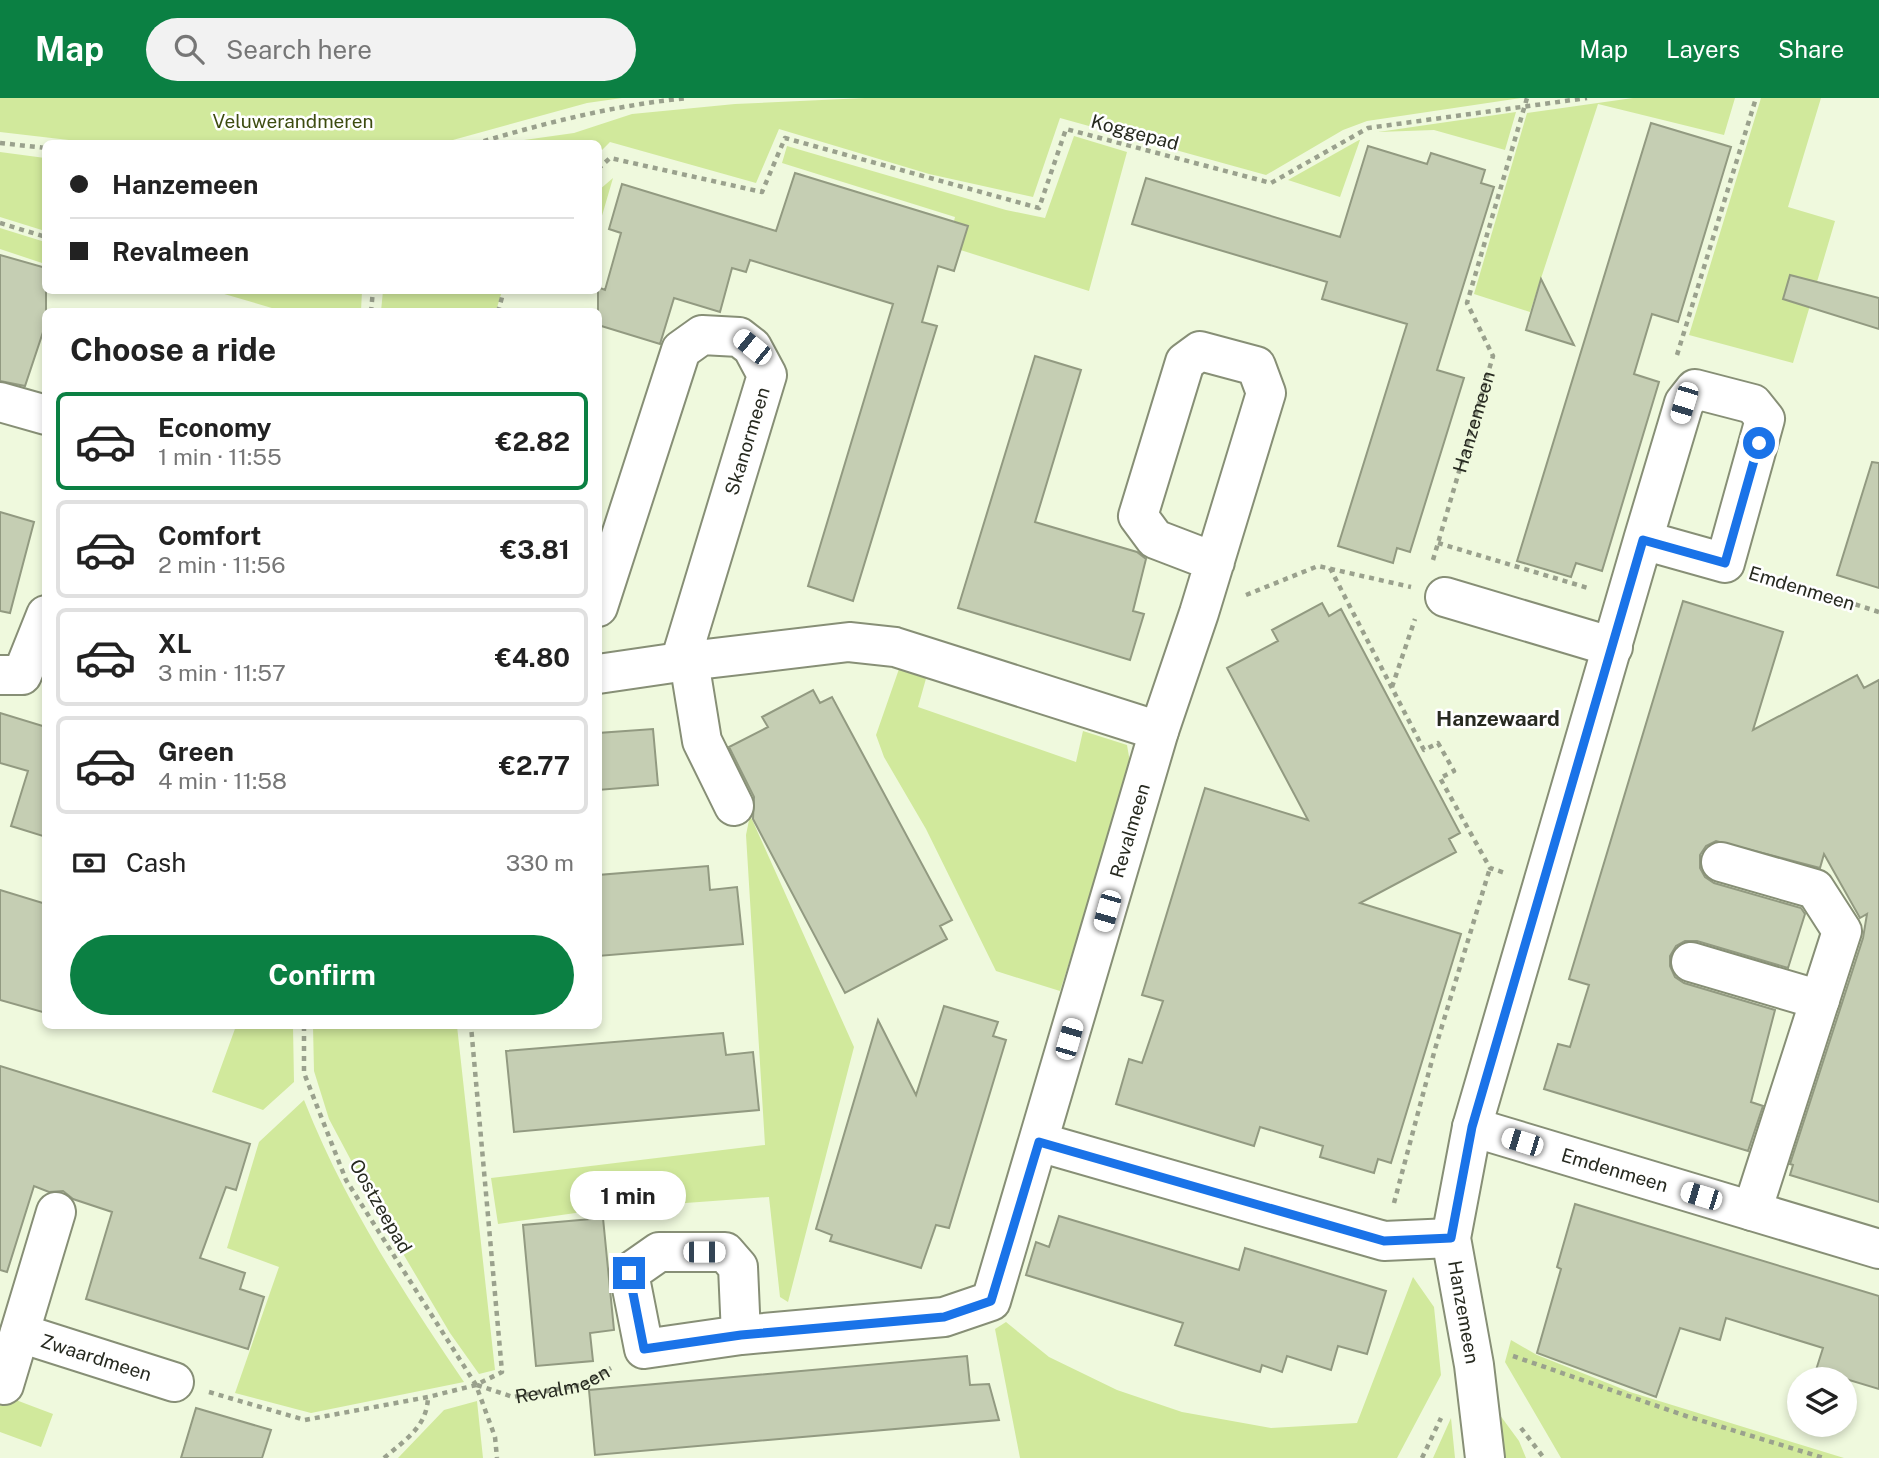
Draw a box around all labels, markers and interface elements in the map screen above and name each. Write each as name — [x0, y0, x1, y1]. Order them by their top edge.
search box — [146, 18, 636, 81]
text: Map — [35, 30, 104, 68]
icon: search — [170, 30, 208, 68]
text: Search here — [226, 34, 372, 65]
text: Map — [1579, 35, 1628, 63]
text: Layers — [1666, 35, 1740, 63]
text: Share — [1778, 35, 1844, 63]
park label: Veluwerandmeren — [213, 110, 373, 132]
street label: Koggepad — [1089, 110, 1181, 154]
text: Hanzemeen — [112, 169, 258, 200]
text: Revalmeen — [112, 236, 249, 267]
car — [730, 326, 775, 368]
text: Choose a ride — [70, 331, 276, 368]
street label: Hanzemeen — [1448, 369, 1499, 475]
car — [1668, 380, 1701, 426]
street label: Skanormeen — [720, 384, 774, 498]
icon: car — [74, 410, 137, 473]
text: Economy — [158, 412, 271, 443]
text: €2.82 — [496, 426, 570, 457]
route start — [1743, 427, 1775, 459]
text: 1 min · 11:55 — [158, 443, 282, 470]
icon: car — [74, 518, 137, 581]
text: Comfort — [158, 520, 261, 551]
text: €3.81 — [500, 534, 570, 565]
text: 2 min · 11:56 — [158, 551, 286, 578]
street label: Emdenmeen — [1746, 561, 1858, 615]
icon: car — [74, 626, 137, 689]
text: XL — [158, 628, 192, 659]
text: €4.80 — [495, 642, 570, 673]
text: 3 min · 11:57 — [158, 659, 286, 686]
district label: Hanzewaard — [1436, 706, 1560, 731]
icon: car — [74, 734, 137, 797]
text: Green — [158, 736, 234, 767]
text: €2.77 — [499, 750, 570, 781]
text: 4 min · 11:58 — [158, 767, 287, 794]
street label: Revalmeen — [1105, 781, 1154, 880]
icon: cash — [70, 844, 108, 882]
text: Cash — [126, 847, 186, 878]
text: 330 m — [506, 849, 574, 876]
car — [1092, 888, 1123, 934]
button: Confirm — [70, 935, 574, 1015]
car — [1054, 1016, 1085, 1062]
car — [1499, 1126, 1546, 1158]
street label: Emdenmeen — [1559, 1143, 1671, 1196]
street label: Oostzeepad — [345, 1155, 417, 1257]
callout: 1 min — [571, 1172, 687, 1220]
car — [1678, 1180, 1725, 1212]
text: 1 min — [600, 1182, 656, 1209]
car — [684, 1242, 726, 1263]
route end — [613, 1257, 645, 1289]
street label: Hanzemeen — [1444, 1259, 1484, 1365]
street label: Zwaardmeen — [38, 1329, 154, 1385]
street label: Revalmeen — [513, 1360, 613, 1407]
map controls — [1787, 1367, 1857, 1437]
button: layers — [1787, 1367, 1857, 1437]

